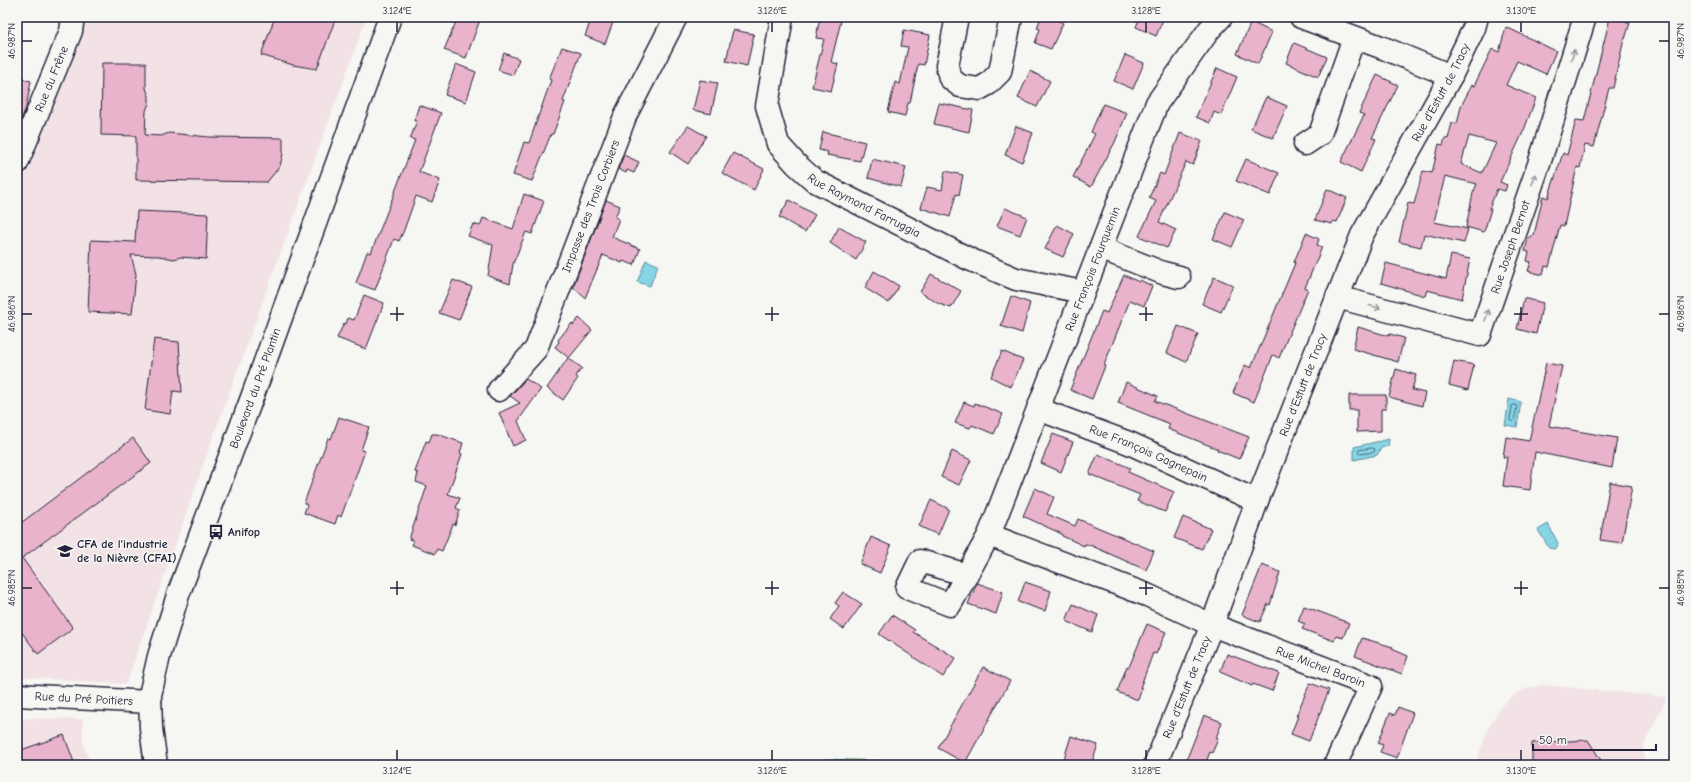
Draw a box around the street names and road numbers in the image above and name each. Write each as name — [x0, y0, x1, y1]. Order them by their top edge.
street label: Rue d'Estutt de Tracy — [1409, 40, 1473, 144]
street label: Rue du Frêne — [32, 44, 71, 114]
street label: Impasse des Trois Corbiers — [559, 138, 622, 275]
street label: Rue Raymond Farruggia — [805, 171, 923, 240]
street label: Rue Joseph Bernot — [1488, 198, 1533, 295]
street label: Rue François Fourquemin — [1062, 204, 1123, 333]
street label: Boulevard du Pré Plantin — [227, 326, 284, 450]
street label: Rue d'Estutt de Tracy — [1276, 331, 1330, 438]
street label: Rue François Gagnepain — [1087, 422, 1210, 485]
street label: Rue d'Estutt de Tracy — [1160, 633, 1214, 740]
street label: Rue Michel Baroin — [1274, 643, 1368, 690]
street label: Rue du Pré Poitiers — [34, 689, 133, 708]

